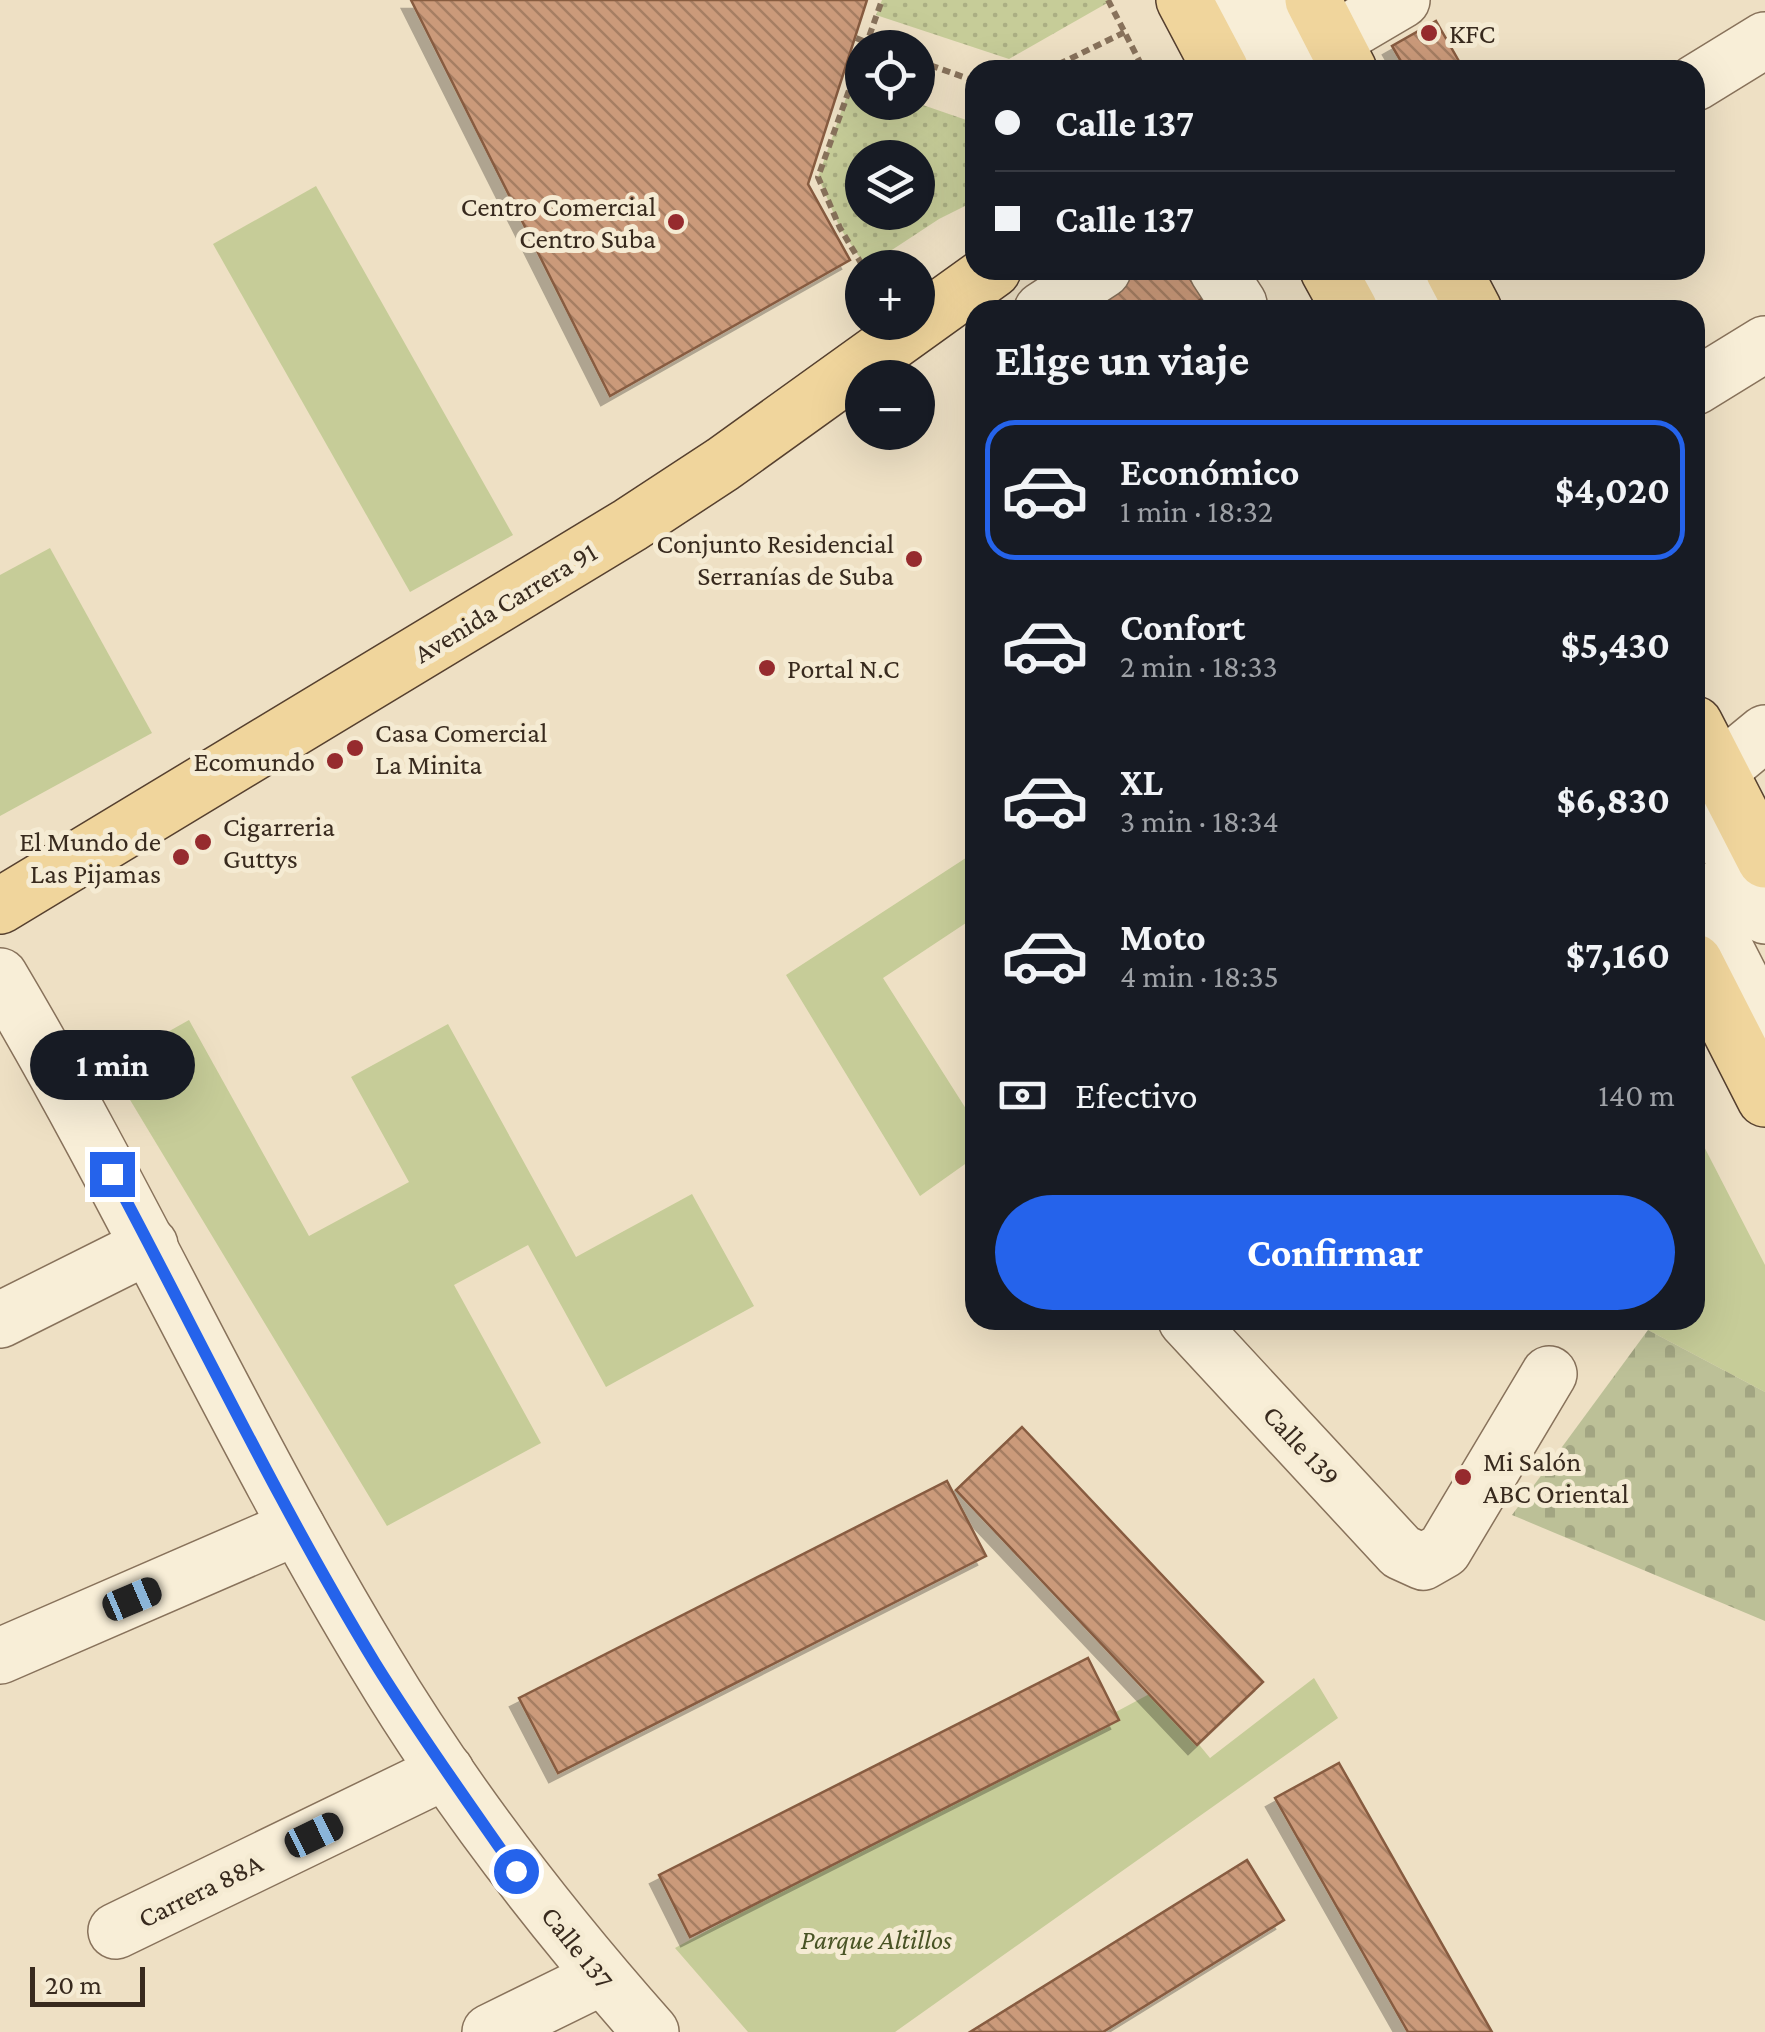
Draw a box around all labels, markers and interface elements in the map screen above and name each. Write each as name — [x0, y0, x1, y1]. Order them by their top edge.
place label: KFC — [1449, 18, 1495, 49]
marker: KFC — [1418, 22, 1440, 44]
map controls — [845, 30, 935, 450]
button: locate — [845, 30, 935, 120]
text: Calle 137 — [1055, 102, 1194, 144]
button: layers — [845, 140, 935, 230]
place label: Centro Comercial Centro Suba — [461, 191, 656, 254]
text: Calle 137 — [1055, 198, 1194, 240]
marker: Centro Comercial Centro Suba — [665, 211, 687, 233]
button: + — [845, 250, 935, 340]
text: Elige un viaje — [995, 335, 1249, 385]
button: − — [845, 360, 935, 450]
icon: car — [1000, 445, 1090, 535]
text: Económico — [1120, 451, 1300, 493]
text: $4,020 — [1555, 469, 1670, 511]
text: 1 min · 18:32 — [1120, 493, 1273, 529]
place label: Conjunto Residencial Serranías de Suba — [657, 528, 894, 591]
street label: Avenida Carrera 91 — [408, 536, 602, 669]
marker: Conjunto Residencial Serranías de Suba — [903, 548, 925, 570]
icon: car — [1000, 600, 1090, 690]
text: Confort — [1120, 606, 1245, 648]
text: $5,430 — [1561, 624, 1670, 666]
text: 2 min · 18:33 — [1120, 648, 1278, 684]
place label: Portal N.C — [787, 653, 899, 684]
marker: Portal N.C — [756, 657, 778, 679]
place label: Casa Comercial La Minita — [375, 717, 547, 780]
marker: Casa Comercial La Minita — [344, 737, 366, 759]
place label: Ecomundo — [193, 746, 315, 777]
marker: Ecomundo — [324, 750, 346, 772]
icon: car — [1000, 755, 1090, 845]
text: XL — [1120, 761, 1163, 803]
text: $6,830 — [1557, 779, 1670, 821]
text: 3 min · 18:34 — [1120, 803, 1279, 839]
place label: Cigarreria Guttys — [223, 811, 335, 874]
place label: El Mundo de Las Pijamas — [19, 826, 161, 889]
marker: Cigarreria Guttys — [192, 831, 214, 853]
marker: El Mundo de Las Pijamas — [170, 846, 192, 868]
icon: car — [1000, 910, 1090, 1000]
text: Moto — [1120, 916, 1206, 958]
text: $7,160 — [1566, 934, 1670, 976]
text: 4 min · 18:35 — [1120, 958, 1279, 994]
callout: 1 min — [29, 1029, 194, 1099]
text: 1 min — [76, 1047, 149, 1083]
icon: cash — [995, 1068, 1050, 1123]
text: Efectivo — [1075, 1074, 1198, 1116]
text: 140 m — [1598, 1077, 1675, 1113]
route end — [90, 1152, 135, 1197]
button: Confirmar — [995, 1195, 1675, 1310]
street label: Calle 139 — [1257, 1399, 1346, 1492]
place label: Mi Salón ABC Oriental — [1483, 1446, 1629, 1509]
marker: Mi Salón ABC Oriental — [1452, 1466, 1474, 1488]
car — [99, 1573, 165, 1625]
car — [280, 1808, 348, 1862]
street label: Carrera 88A — [133, 1847, 268, 1934]
route start — [494, 1849, 539, 1894]
street label: Calle 137 — [535, 1900, 620, 1995]
park label: Parque Altillos — [800, 1924, 952, 1955]
scale bar — [30, 1962, 145, 2006]
text: 20 m — [45, 1969, 102, 2000]

